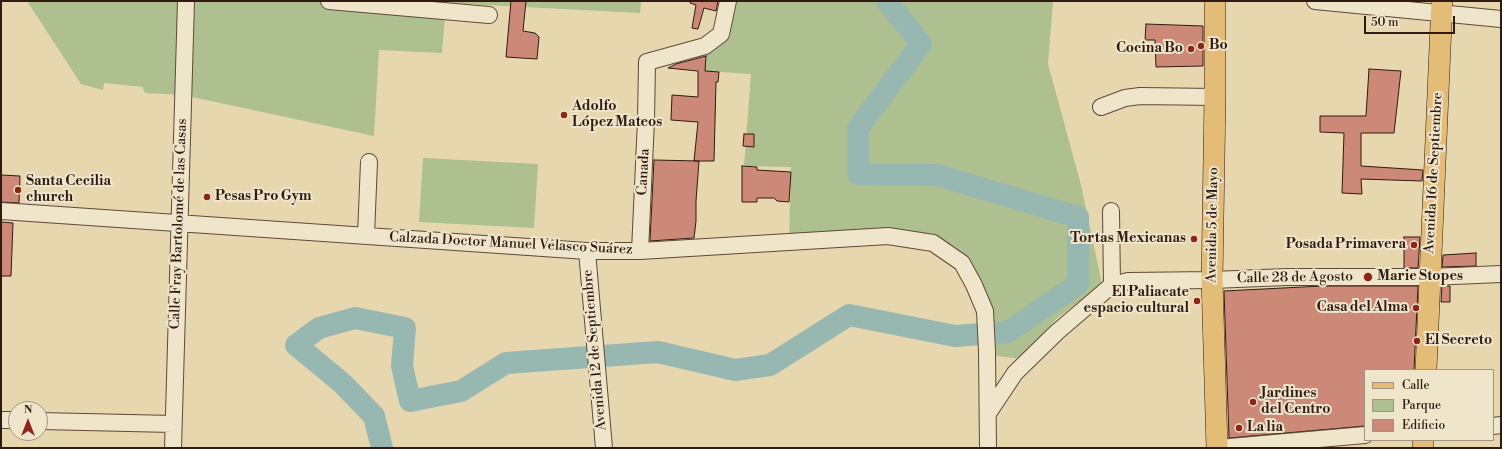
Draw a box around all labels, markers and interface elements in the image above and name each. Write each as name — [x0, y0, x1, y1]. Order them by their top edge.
scale bar — [1366, 8, 1457, 34]
text: 50 m — [1371, 15, 1399, 30]
place label: Bo — [1209, 38, 1228, 54]
place label: Cocina Bo — [1116, 41, 1183, 57]
marker: Bo — [1196, 41, 1206, 51]
marker: Cocina Bo — [1186, 44, 1196, 54]
street label: Avenida 16 de Septiembre — [1421, 92, 1447, 254]
place label: Adolfo López Mateos — [572, 99, 662, 132]
marker: Adolfo López Mateos — [559, 110, 569, 120]
street label: Calle Fray Bartolomé de las Casas — [167, 118, 191, 330]
street label: Canada — [634, 148, 654, 196]
street label: Avenida 5 de Mayo — [1204, 167, 1222, 283]
place label: Santa Cecilia church — [26, 174, 111, 206]
marker: Santa Cecilia church — [13, 185, 23, 195]
place label: Pesas Pro Gym — [215, 189, 312, 205]
marker: Pesas Pro Gym — [202, 192, 212, 202]
street label: Calzada Doctor Manuel Velasco Suárez — [389, 229, 633, 259]
place label: Tortas Mexicanas — [1070, 231, 1186, 247]
marker: Tortas Mexicanas — [1189, 234, 1199, 244]
place label: Posada Primavera — [1286, 237, 1406, 253]
marker: Posada Primavera — [1409, 240, 1419, 250]
street label: Avenida 12 de Septiembre — [580, 269, 610, 431]
street label: Calle 28 de Agosto — [1237, 269, 1353, 287]
place label: Marie Stopes — [1377, 269, 1463, 285]
marker: Marie Stopes — [1362, 271, 1374, 283]
place label: El Paliacate espacio cultural — [1084, 285, 1189, 318]
marker: El Paliacate espacio cultural — [1192, 296, 1202, 306]
place label: Casa del Alma — [1317, 300, 1408, 316]
marker: Casa del Alma — [1411, 303, 1421, 313]
place label: El Secreto — [1425, 333, 1492, 349]
marker: El Secreto — [1412, 336, 1422, 346]
legend — [1364, 369, 1494, 441]
text: Calle — [1402, 378, 1429, 393]
place label: Jardines del Centro — [1261, 386, 1330, 418]
marker: Jardines del Centro — [1248, 397, 1258, 407]
text: Parque — [1402, 398, 1441, 413]
north arrow — [8, 401, 48, 441]
text: N — [24, 403, 32, 417]
text: Edificio — [1402, 418, 1445, 433]
place label: La lia — [1247, 420, 1283, 436]
marker: La lia — [1234, 423, 1244, 433]

